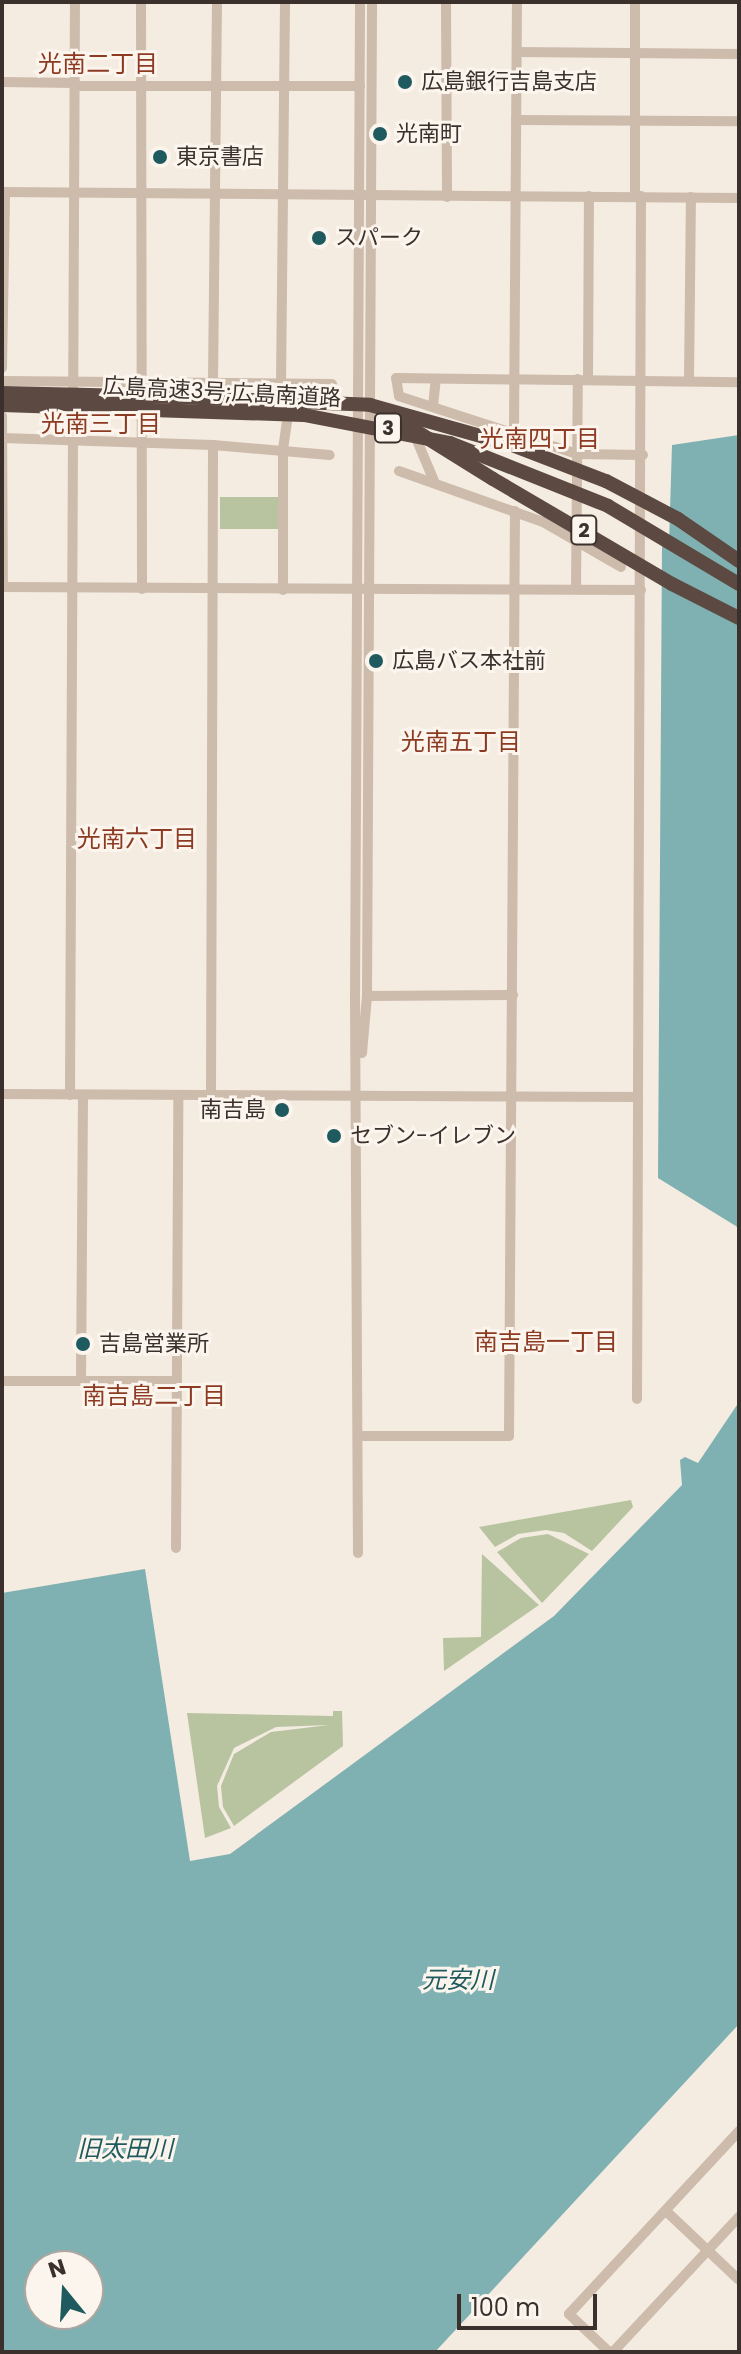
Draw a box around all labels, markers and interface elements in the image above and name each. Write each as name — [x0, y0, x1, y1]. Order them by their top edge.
district label: 光南二丁目 — [38, 50, 158, 78]
place label: 広島銀行吉島支店 — [421, 69, 597, 95]
marker: 広島銀行吉島支店 — [396, 73, 414, 91]
place label: 光南町 — [396, 121, 462, 147]
marker: 光南町 — [371, 125, 389, 143]
place label: 東京書店 — [176, 144, 264, 170]
marker: 東京書店 — [151, 148, 169, 166]
place label: スパーク — [335, 225, 423, 251]
marker: スパーク — [310, 229, 328, 247]
street label: 広島高速3号;広島南道路 — [102, 373, 342, 411]
district label: 光南三丁目 — [41, 410, 161, 438]
road number: 3 — [372, 412, 404, 444]
district label: 光南四丁目 — [480, 425, 600, 453]
road number: 2 — [570, 514, 598, 546]
place label: 広島バス本社前 — [392, 648, 546, 674]
marker: 広島バス本社前 — [367, 652, 385, 670]
district label: 光南五丁目 — [401, 728, 521, 756]
district label: 光南六丁目 — [77, 825, 197, 853]
place label: 南吉島 — [200, 1097, 266, 1123]
marker: 南吉島 — [273, 1101, 291, 1119]
place label: セブン-イレブン — [350, 1123, 516, 1149]
marker: セブン-イレブン — [325, 1127, 343, 1145]
district label: 南吉島一丁目 — [474, 1328, 618, 1356]
place label: 吉島営業所 — [99, 1331, 209, 1357]
marker: 吉島営業所 — [74, 1335, 92, 1353]
district label: 南吉島二丁目 — [82, 1382, 226, 1410]
water label: 元安川 — [422, 1966, 494, 1994]
water label: 旧太田川 — [77, 2135, 173, 2163]
north arrow — [24, 2250, 104, 2330]
text: N — [44, 2251, 70, 2286]
scale bar — [461, 2278, 601, 2328]
text: 100 m — [471, 2291, 540, 2324]

